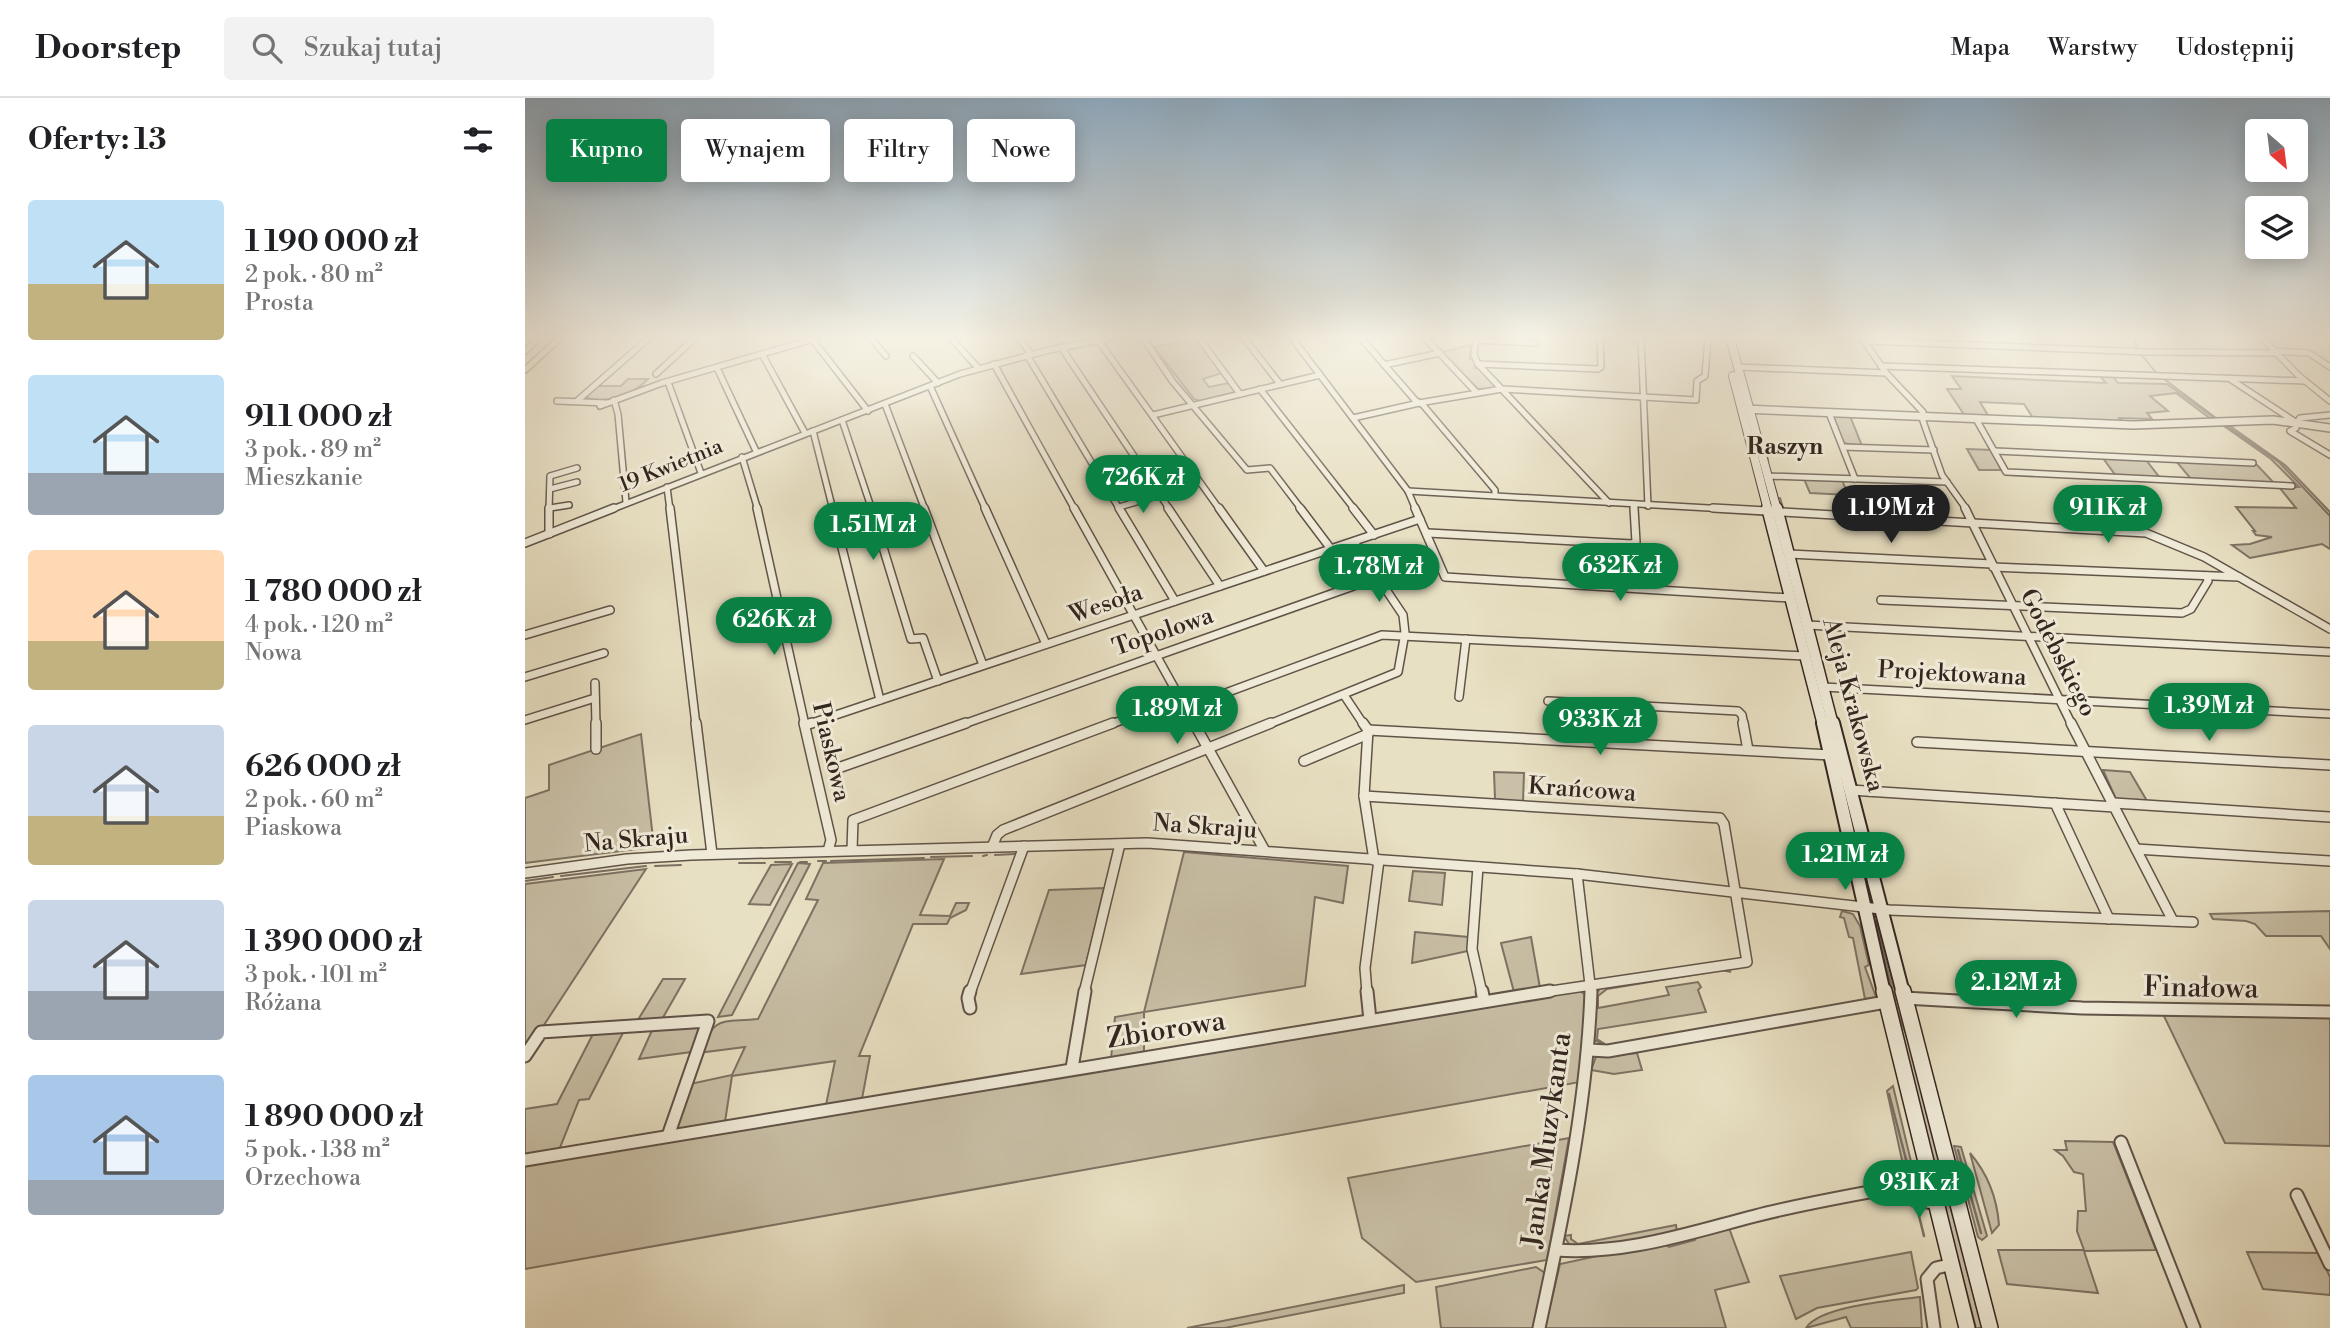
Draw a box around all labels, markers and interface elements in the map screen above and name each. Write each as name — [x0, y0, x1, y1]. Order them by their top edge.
search box — [224, 17, 714, 80]
text: Doorstep — [35, 28, 182, 69]
icon: search — [248, 29, 286, 67]
text: Szukaj tutaj — [304, 32, 443, 64]
text: Mapa — [1950, 33, 2010, 63]
text: Warstwy — [2048, 33, 2138, 63]
text: Udostępnij — [2176, 33, 2295, 63]
chip: Kupno — [546, 119, 667, 182]
chip: Wynajem — [681, 119, 830, 182]
chip: Filtry — [844, 119, 953, 182]
chip: Nowe — [967, 119, 1075, 182]
north arrow — [2245, 119, 2308, 182]
map controls — [2245, 119, 2308, 259]
text: Oferty: 13 — [28, 121, 167, 159]
icon: filters — [459, 121, 497, 159]
button: layers — [2245, 196, 2308, 259]
text: 1 190 000 zł — [245, 223, 418, 261]
icon: home — [84, 228, 168, 312]
text: 2 pok. · 80 m² — [245, 261, 383, 289]
text: Prosta — [245, 289, 314, 317]
text: 911 000 zł — [245, 398, 392, 436]
icon: home — [84, 403, 168, 487]
street label: 19 Kwietnia — [615, 433, 727, 499]
district label: Raszyn — [1747, 433, 1823, 461]
text: 3 pok. · 89 m² — [245, 436, 381, 464]
pin: 726K zł — [1078, 456, 1208, 515]
text: Mieszkanie — [245, 464, 363, 492]
text: 726K zł — [1102, 464, 1184, 492]
pin: 1.19M zł — [1819, 486, 1963, 545]
pin: 911K zł — [2043, 486, 2173, 545]
text: 1.19M zł — [1848, 494, 1934, 522]
text: 911K zł — [2069, 494, 2147, 522]
pin: 1.51M zł — [801, 503, 945, 562]
text: 1.51M zł — [830, 511, 916, 539]
pin: 632K zł — [1555, 544, 1685, 603]
pin: 1.78M zł — [1307, 545, 1451, 604]
text: 632K zł — [1578, 552, 1662, 580]
text: 1.78M zł — [1335, 553, 1423, 581]
text: 1 780 000 zł — [245, 573, 422, 611]
street label: Wesoła — [1064, 577, 1147, 631]
icon: home — [84, 578, 168, 662]
street label: Godebskiego — [2013, 584, 2103, 722]
pin: 626K zł — [709, 598, 839, 657]
street label: Topolowa — [1109, 601, 1218, 663]
text: 626K zł — [732, 606, 816, 634]
text: 4 pok. · 120 m² — [245, 611, 393, 639]
street label: Aleja Krakowska — [1815, 614, 1891, 796]
text: Nowa — [245, 639, 302, 667]
street label: Projektowana — [1877, 655, 2028, 693]
pin: 1.39M zł — [2137, 684, 2281, 743]
pin: 1.89M zł — [1105, 686, 1249, 746]
text: 1.39M zł — [2164, 692, 2254, 720]
text: 1.89M zł — [1132, 695, 1222, 723]
pin: 933K zł — [1535, 698, 1665, 757]
street label: Piaskowa — [805, 699, 857, 805]
text: 933K zł — [1558, 706, 1642, 734]
text: 626 000 zł — [245, 748, 401, 786]
icon: home — [84, 753, 168, 837]
street label: Krańcowa — [1527, 771, 1638, 809]
text: 2 pok. · 60 m² — [245, 786, 383, 814]
street label: Na Skraju — [1152, 808, 1259, 846]
text: Piaskowa — [245, 814, 342, 842]
street label: Na Skraju — [583, 820, 690, 860]
pin: 1.21M zł — [1773, 832, 1917, 892]
text: 1.21M zł — [1802, 841, 1888, 869]
text: 1 390 000 zł — [245, 923, 422, 961]
icon: home — [84, 928, 168, 1012]
pin: 2.12M zł — [1944, 960, 2088, 1020]
text: 3 pok. · 101 m² — [245, 961, 387, 989]
text: 2.12M zł — [1971, 969, 2061, 997]
street label: Finałowa — [2143, 969, 2260, 1007]
text: Różana — [245, 989, 322, 1017]
street label: Zbiorowa — [1104, 1003, 1229, 1057]
street label: Janka Muzykanta — [1514, 1029, 1580, 1251]
text: 1 890 000 zł — [245, 1098, 423, 1136]
icon: home — [84, 1103, 168, 1187]
text: 5 pok. · 138 m² — [245, 1136, 390, 1164]
pin: 931K zł — [1854, 1160, 1984, 1220]
text: Orzechowa — [245, 1164, 361, 1192]
text: 931K zł — [1879, 1169, 1959, 1197]

